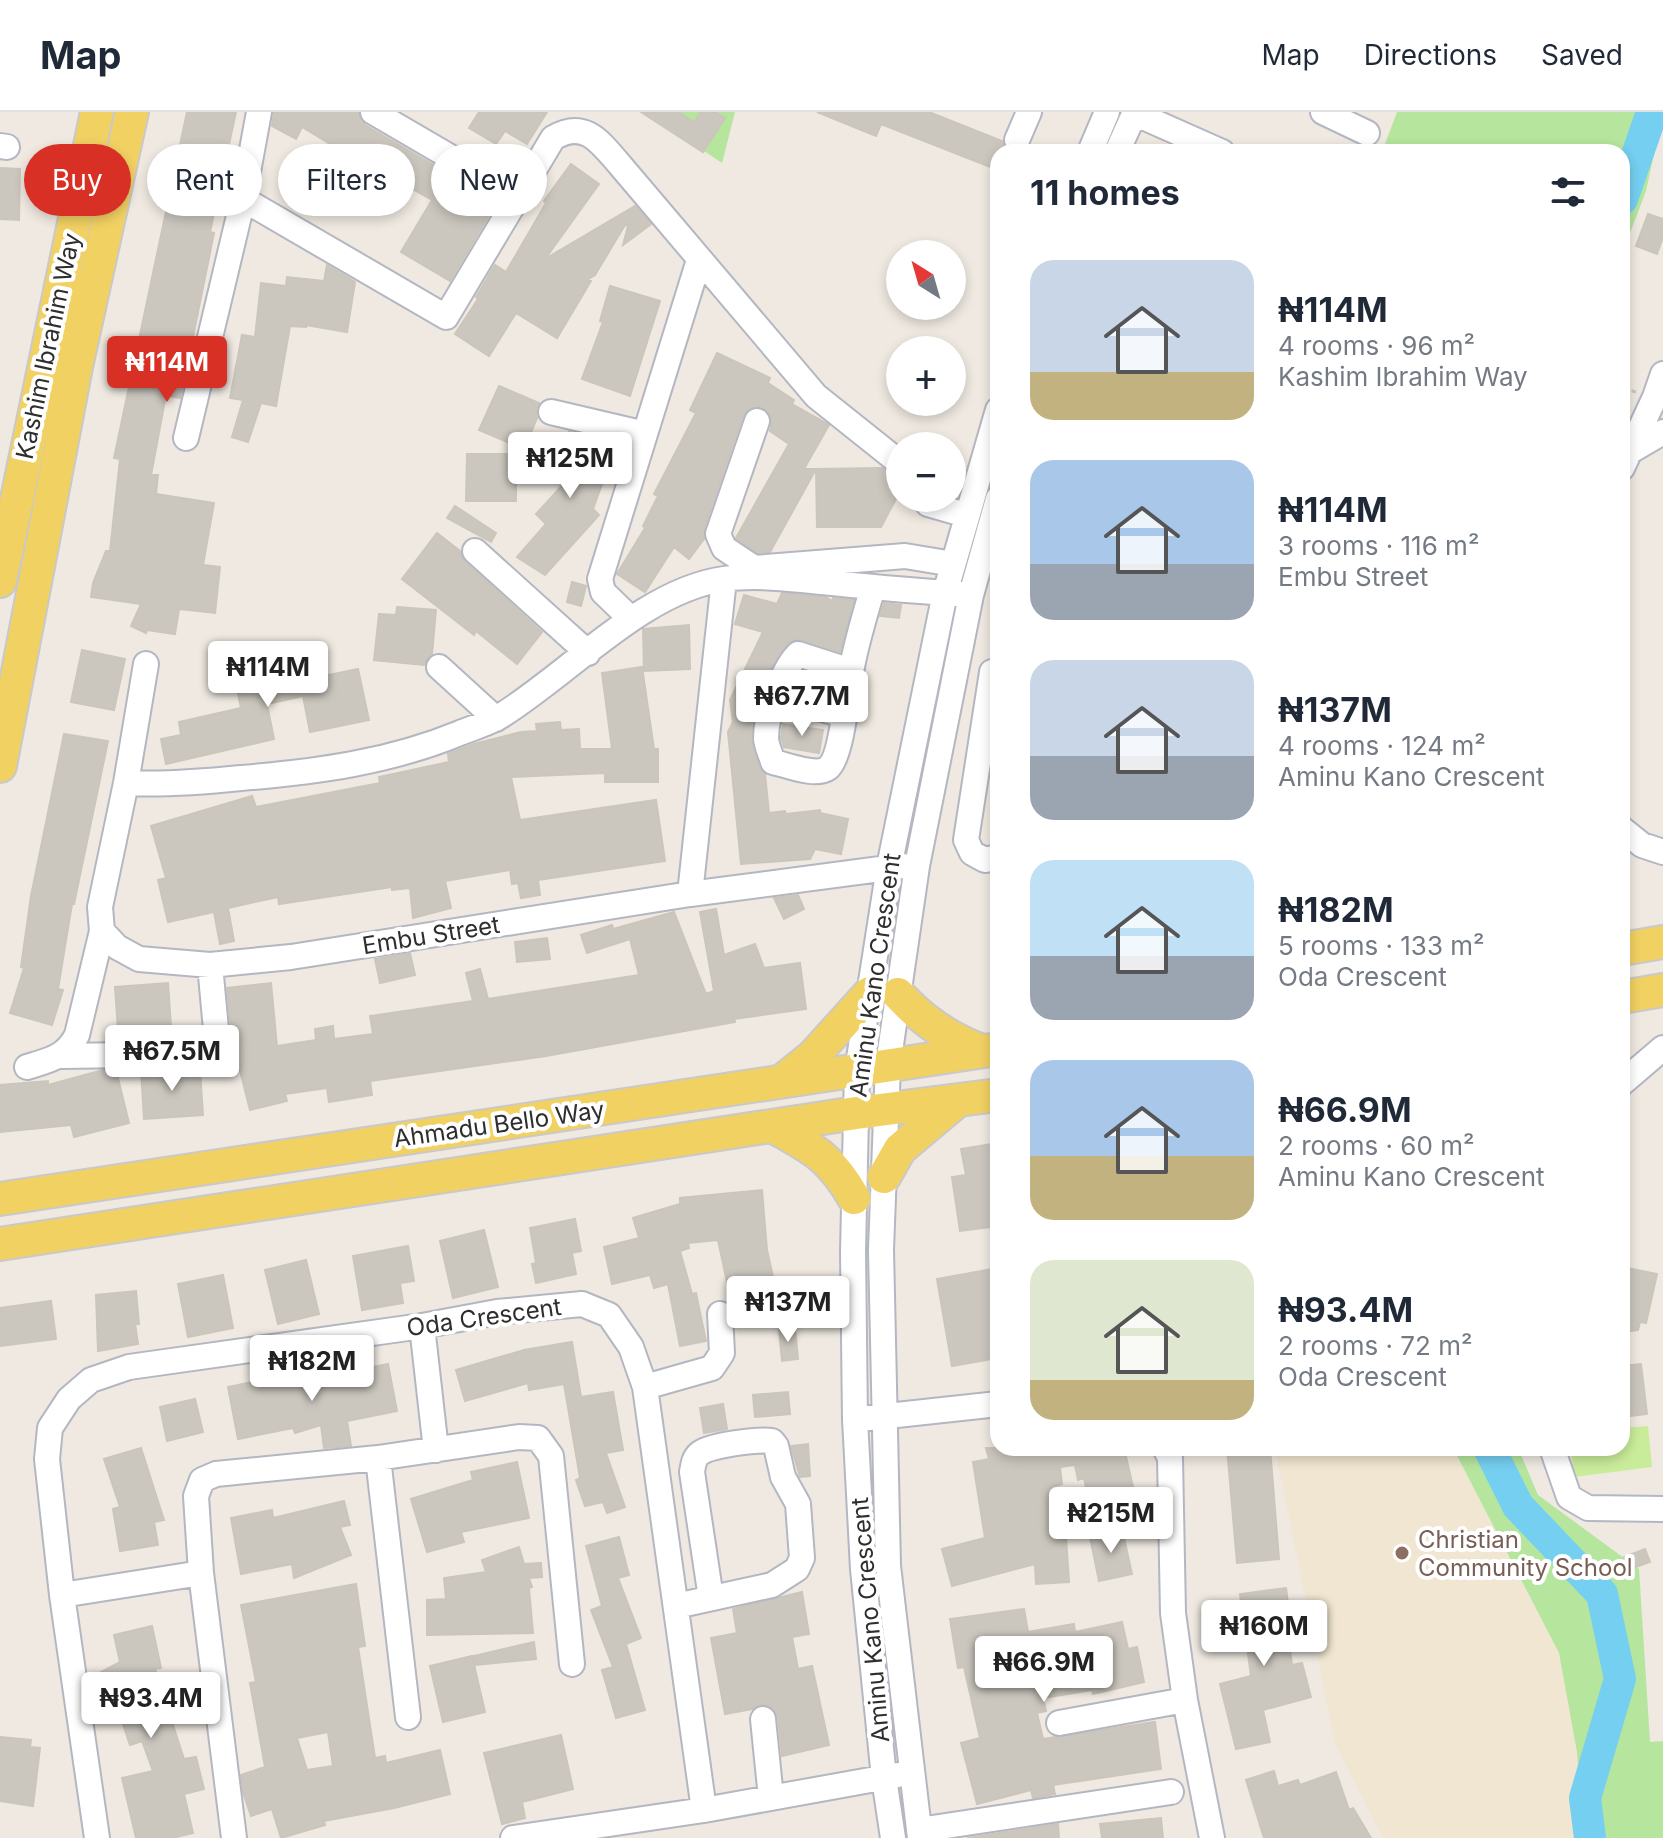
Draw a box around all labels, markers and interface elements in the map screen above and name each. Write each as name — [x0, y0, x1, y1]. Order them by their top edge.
text: Map — [40, 32, 121, 78]
text: Map — [1261, 38, 1320, 72]
text: Directions — [1364, 38, 1497, 72]
text: Saved — [1541, 38, 1623, 72]
chip: Buy — [24, 144, 131, 216]
chip: Rent — [147, 144, 262, 216]
chip: Filters — [278, 144, 415, 216]
chip: New — [431, 144, 547, 216]
icon: filters — [1546, 170, 1590, 214]
text: 11 homes — [1030, 172, 1180, 213]
street label: Kashim Ibrahim Way — [10, 230, 86, 462]
north arrow — [886, 240, 966, 320]
map controls — [886, 240, 966, 512]
text: ₦114M — [1278, 289, 1388, 330]
icon: home — [1094, 292, 1190, 388]
text: 4 rooms · 96 m² — [1278, 330, 1475, 361]
pin: ₦114M — [111, 336, 223, 404]
button: + — [886, 336, 966, 416]
text: ₦114M — [125, 346, 209, 377]
text: Kashim Ibrahim Way — [1278, 361, 1528, 392]
pin: ₦125M — [514, 432, 626, 500]
button: − — [886, 432, 966, 512]
text: ₦125M — [526, 442, 614, 473]
text: ₦114M — [1278, 489, 1388, 530]
icon: home — [1094, 492, 1190, 588]
text: 3 rooms · 116 m² — [1278, 530, 1479, 561]
text: Embu Street — [1278, 561, 1428, 592]
pin: ₦114M — [212, 641, 324, 709]
text: ₦114M — [226, 651, 310, 682]
pin: ₦67.7M — [737, 670, 867, 738]
text: ₦67.7M — [754, 680, 850, 711]
text: ₦137M — [1278, 689, 1392, 730]
icon: home — [1094, 692, 1190, 788]
text: 4 rooms · 124 m² — [1278, 730, 1486, 761]
text: Aminu Kano Crescent — [1278, 761, 1545, 792]
street label: Aminu Kano Crescent — [844, 851, 906, 1099]
text: ₦182M — [1278, 889, 1394, 930]
icon: home — [1094, 892, 1190, 988]
street label: Embu Street — [360, 910, 502, 960]
text: 5 rooms · 133 m² — [1278, 930, 1485, 961]
text: Oda Crescent — [1278, 961, 1447, 992]
pin: ₦67.5M — [107, 1025, 237, 1093]
text: ₦67.5M — [123, 1035, 221, 1066]
text: ₦66.9M — [1278, 1089, 1412, 1130]
icon: home — [1094, 1092, 1190, 1188]
street label: Ahmadu Bello Way — [392, 1095, 606, 1153]
text: 2 rooms · 60 m² — [1278, 1130, 1474, 1161]
text: Aminu Kano Crescent — [1278, 1161, 1545, 1192]
pin: ₦137M — [732, 1276, 844, 1344]
text: ₦137M — [744, 1286, 832, 1317]
text: ₦93.4M — [1278, 1289, 1413, 1330]
street label: Oda Crescent — [405, 1292, 563, 1342]
icon: home — [1094, 1292, 1190, 1388]
text: 2 rooms · 72 m² — [1278, 1330, 1472, 1361]
pin: ₦182M — [256, 1335, 368, 1403]
text: ₦182M — [268, 1345, 356, 1376]
text: Oda Crescent — [1278, 1361, 1447, 1392]
pin: ₦215M — [1055, 1487, 1167, 1555]
street label: Aminu Kano Crescent — [845, 1496, 895, 1744]
text: ₦215M — [1067, 1497, 1155, 1528]
place label: Christian Community School — [1418, 1525, 1633, 1582]
marker: Christian Community School — [1393, 1544, 1411, 1562]
pin: ₦160M — [1208, 1600, 1320, 1668]
text: ₦160M — [1219, 1610, 1309, 1641]
pin: ₦66.9M — [979, 1636, 1109, 1704]
text: ₦66.9M — [993, 1646, 1095, 1677]
pin: ₦93.4M — [86, 1672, 216, 1740]
text: ₦93.4M — [99, 1682, 203, 1713]

